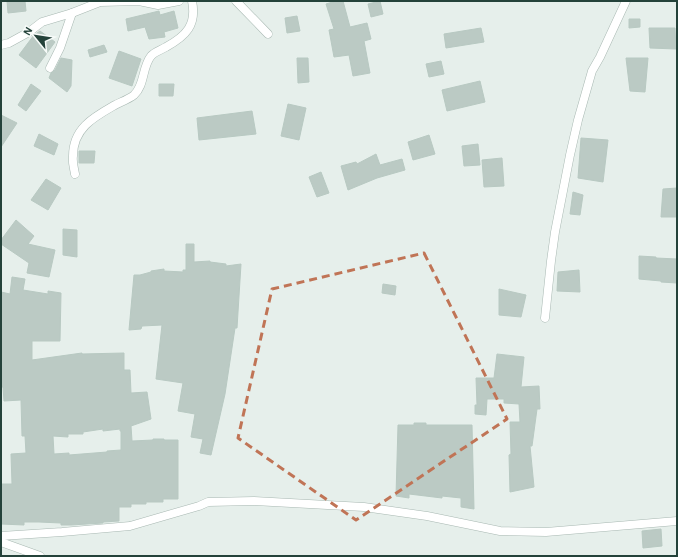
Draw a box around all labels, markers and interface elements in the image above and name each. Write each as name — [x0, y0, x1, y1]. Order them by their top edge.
north arrow — [16, 16, 56, 56]
text: N — [21, 25, 34, 37]

